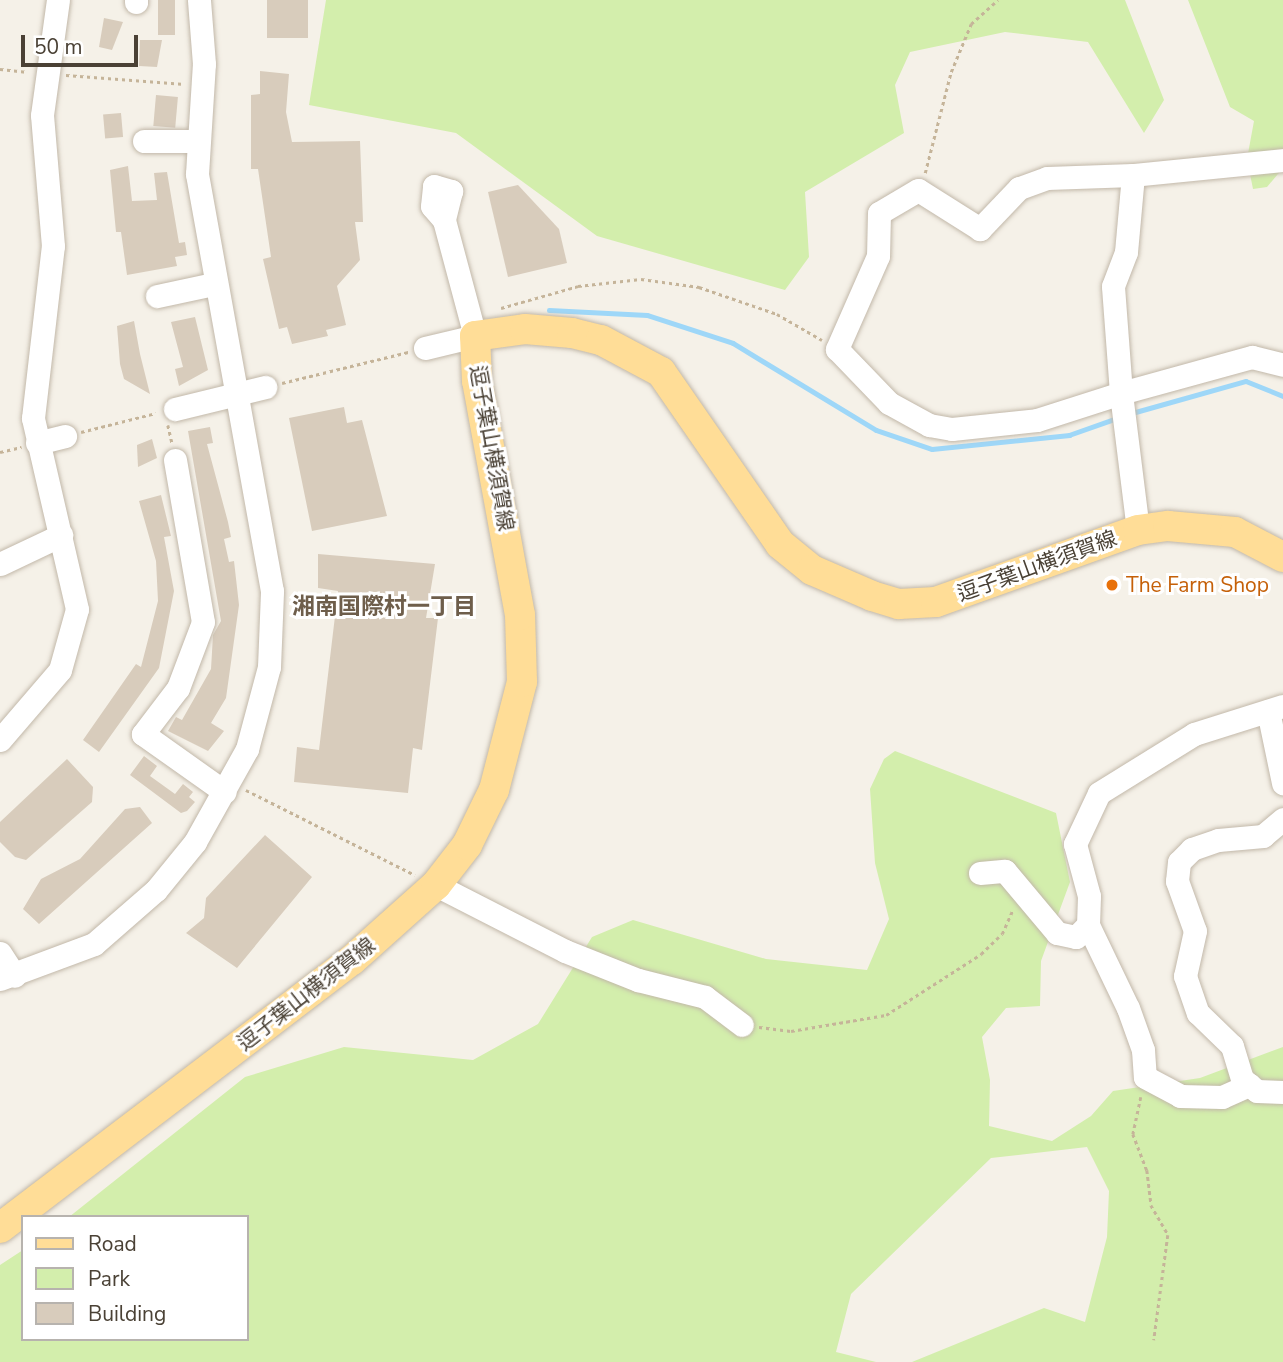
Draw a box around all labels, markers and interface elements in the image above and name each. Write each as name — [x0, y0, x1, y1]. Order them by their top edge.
scale bar — [24, 21, 142, 65]
text: 50 m — [34, 33, 83, 61]
street label: 逗子葉山横須賀線 — [465, 363, 519, 533]
street label: 逗子葉山横須賀線 — [954, 525, 1120, 607]
place label: The Farm Shop — [1126, 572, 1269, 598]
marker: The Farm Shop — [1104, 577, 1120, 593]
district label: 湘南国際村一丁目 — [292, 593, 476, 621]
street label: 逗子葉山横須賀線 — [232, 932, 380, 1056]
legend — [21, 1215, 248, 1341]
text: Road — [88, 1230, 137, 1258]
text: Park — [88, 1265, 130, 1293]
text: Building — [88, 1300, 166, 1328]

